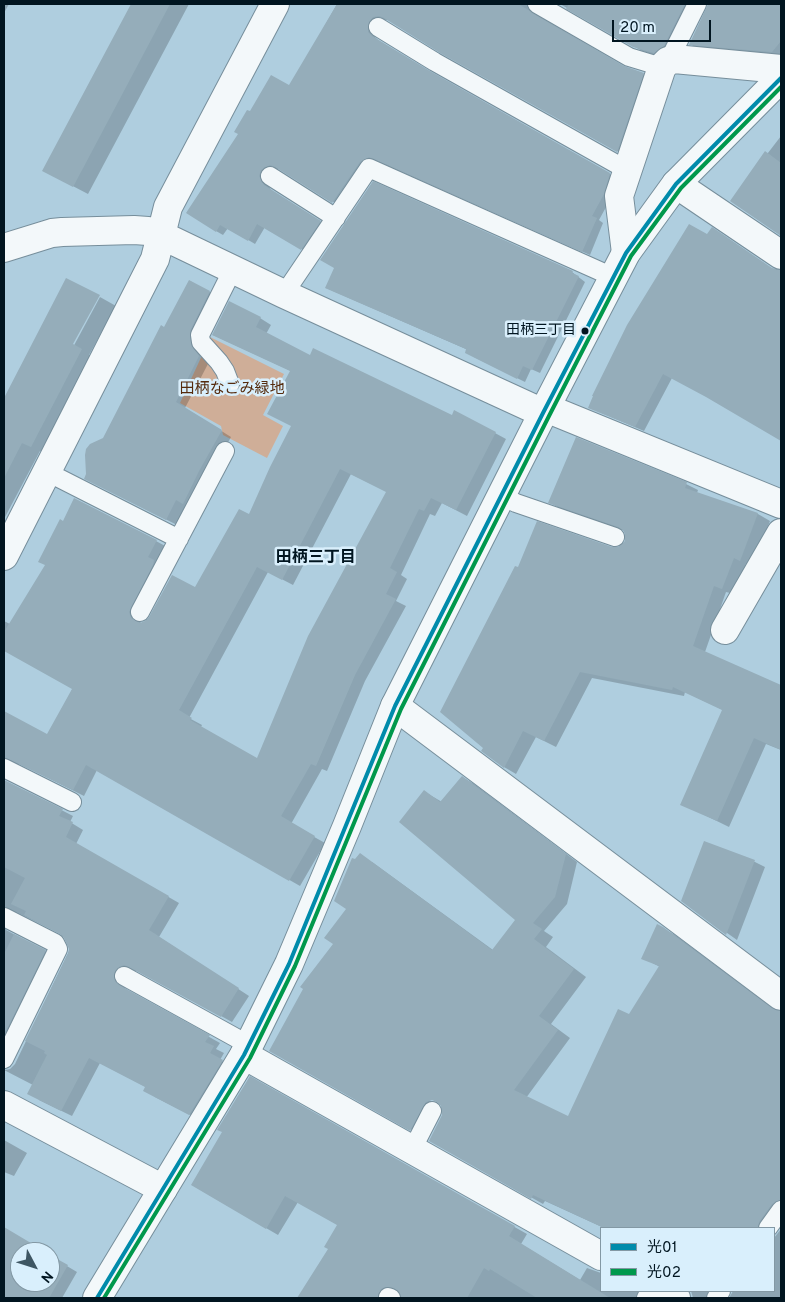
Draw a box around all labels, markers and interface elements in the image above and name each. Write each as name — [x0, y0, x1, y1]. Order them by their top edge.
scale bar — [615, 10, 714, 42]
text: 20 m — [620, 19, 655, 38]
place label: 田柄三丁目 — [506, 323, 576, 339]
marker: 田柄三丁目 — [580, 326, 590, 336]
park label: 田柄なごみ緑地 — [180, 381, 284, 399]
district label: 田柄三丁目 — [276, 549, 356, 569]
legend — [600, 1227, 775, 1292]
text: 光01 — [647, 1239, 677, 1258]
north arrow — [10, 1242, 60, 1292]
text: 光02 — [647, 1264, 681, 1283]
text: N — [36, 1267, 56, 1286]

